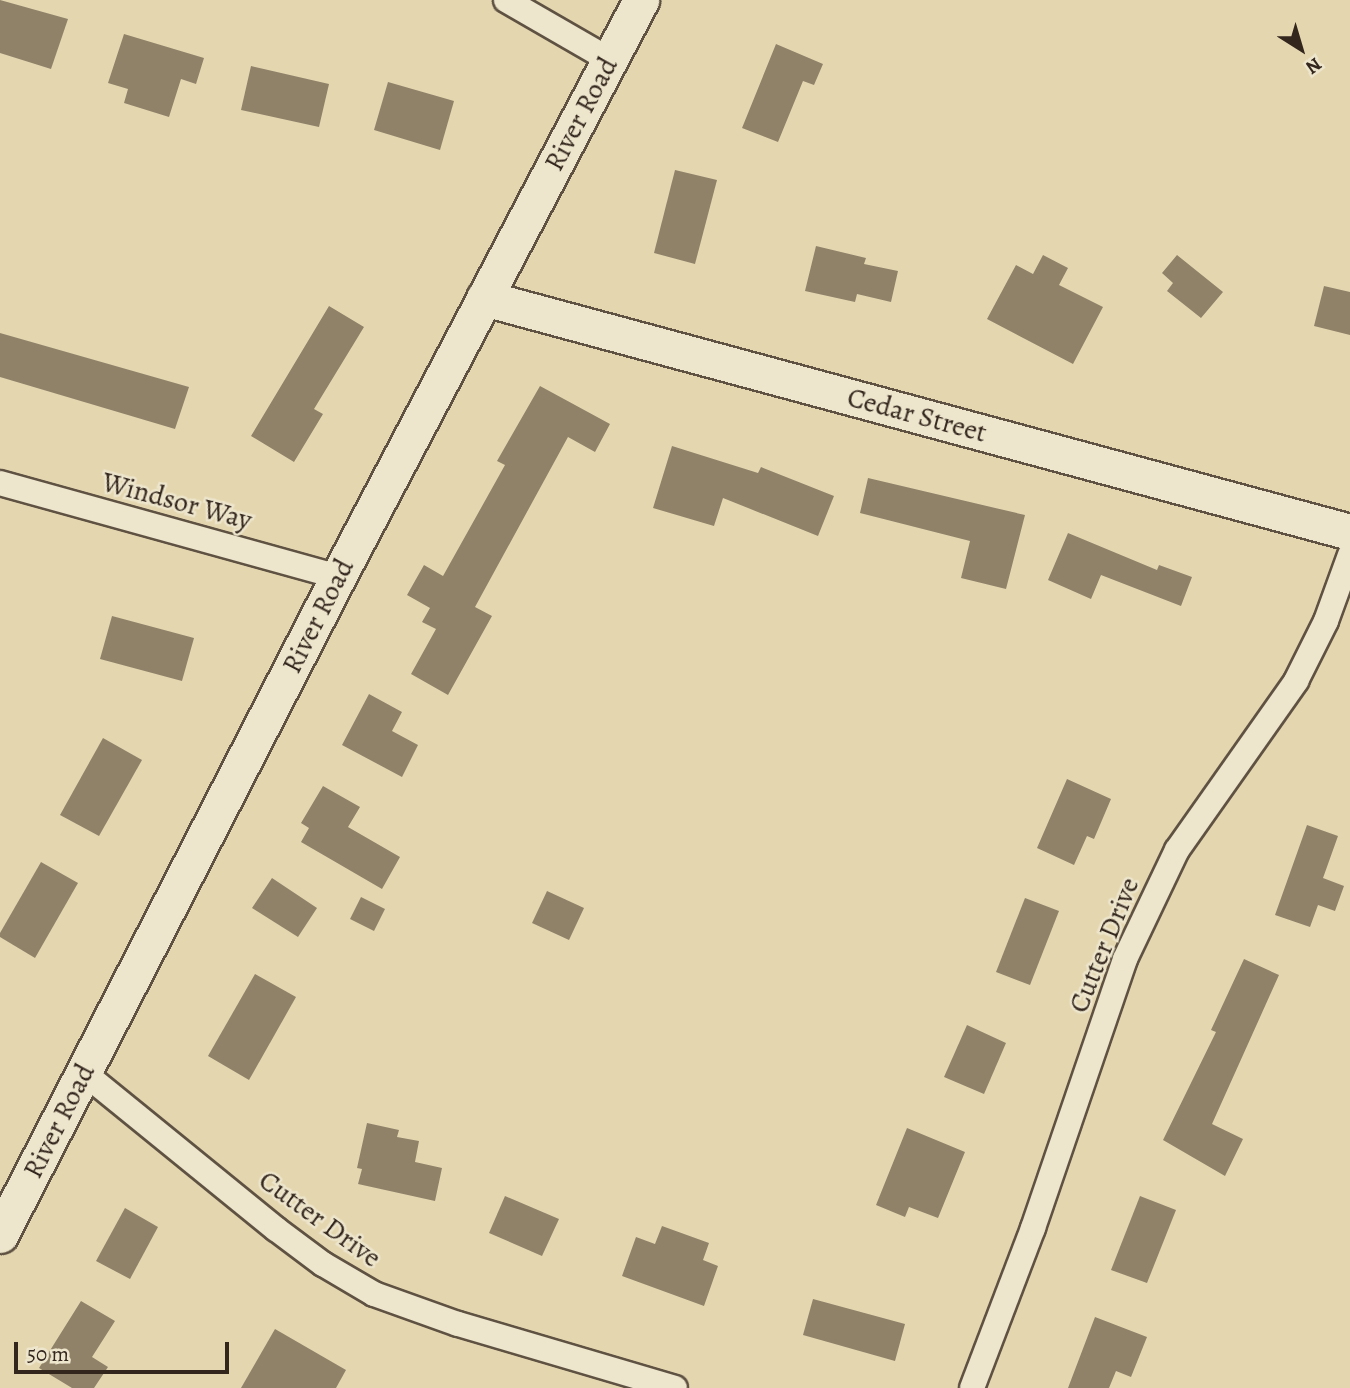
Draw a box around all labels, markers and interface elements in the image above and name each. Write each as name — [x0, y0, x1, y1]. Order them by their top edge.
north arrow — [1266, 14, 1336, 84]
street label: River Road — [537, 51, 625, 177]
text: N — [1300, 51, 1327, 80]
street label: Cedar Street — [844, 380, 990, 450]
street label: Windsor Way — [98, 465, 256, 537]
street label: River Road — [275, 553, 361, 679]
street label: Cutter Drive — [1062, 872, 1146, 1018]
street label: River Road — [16, 1058, 102, 1184]
street label: Cutter Drive — [252, 1163, 388, 1275]
scale bar — [18, 1328, 233, 1372]
text: 50 m — [27, 1340, 69, 1368]

